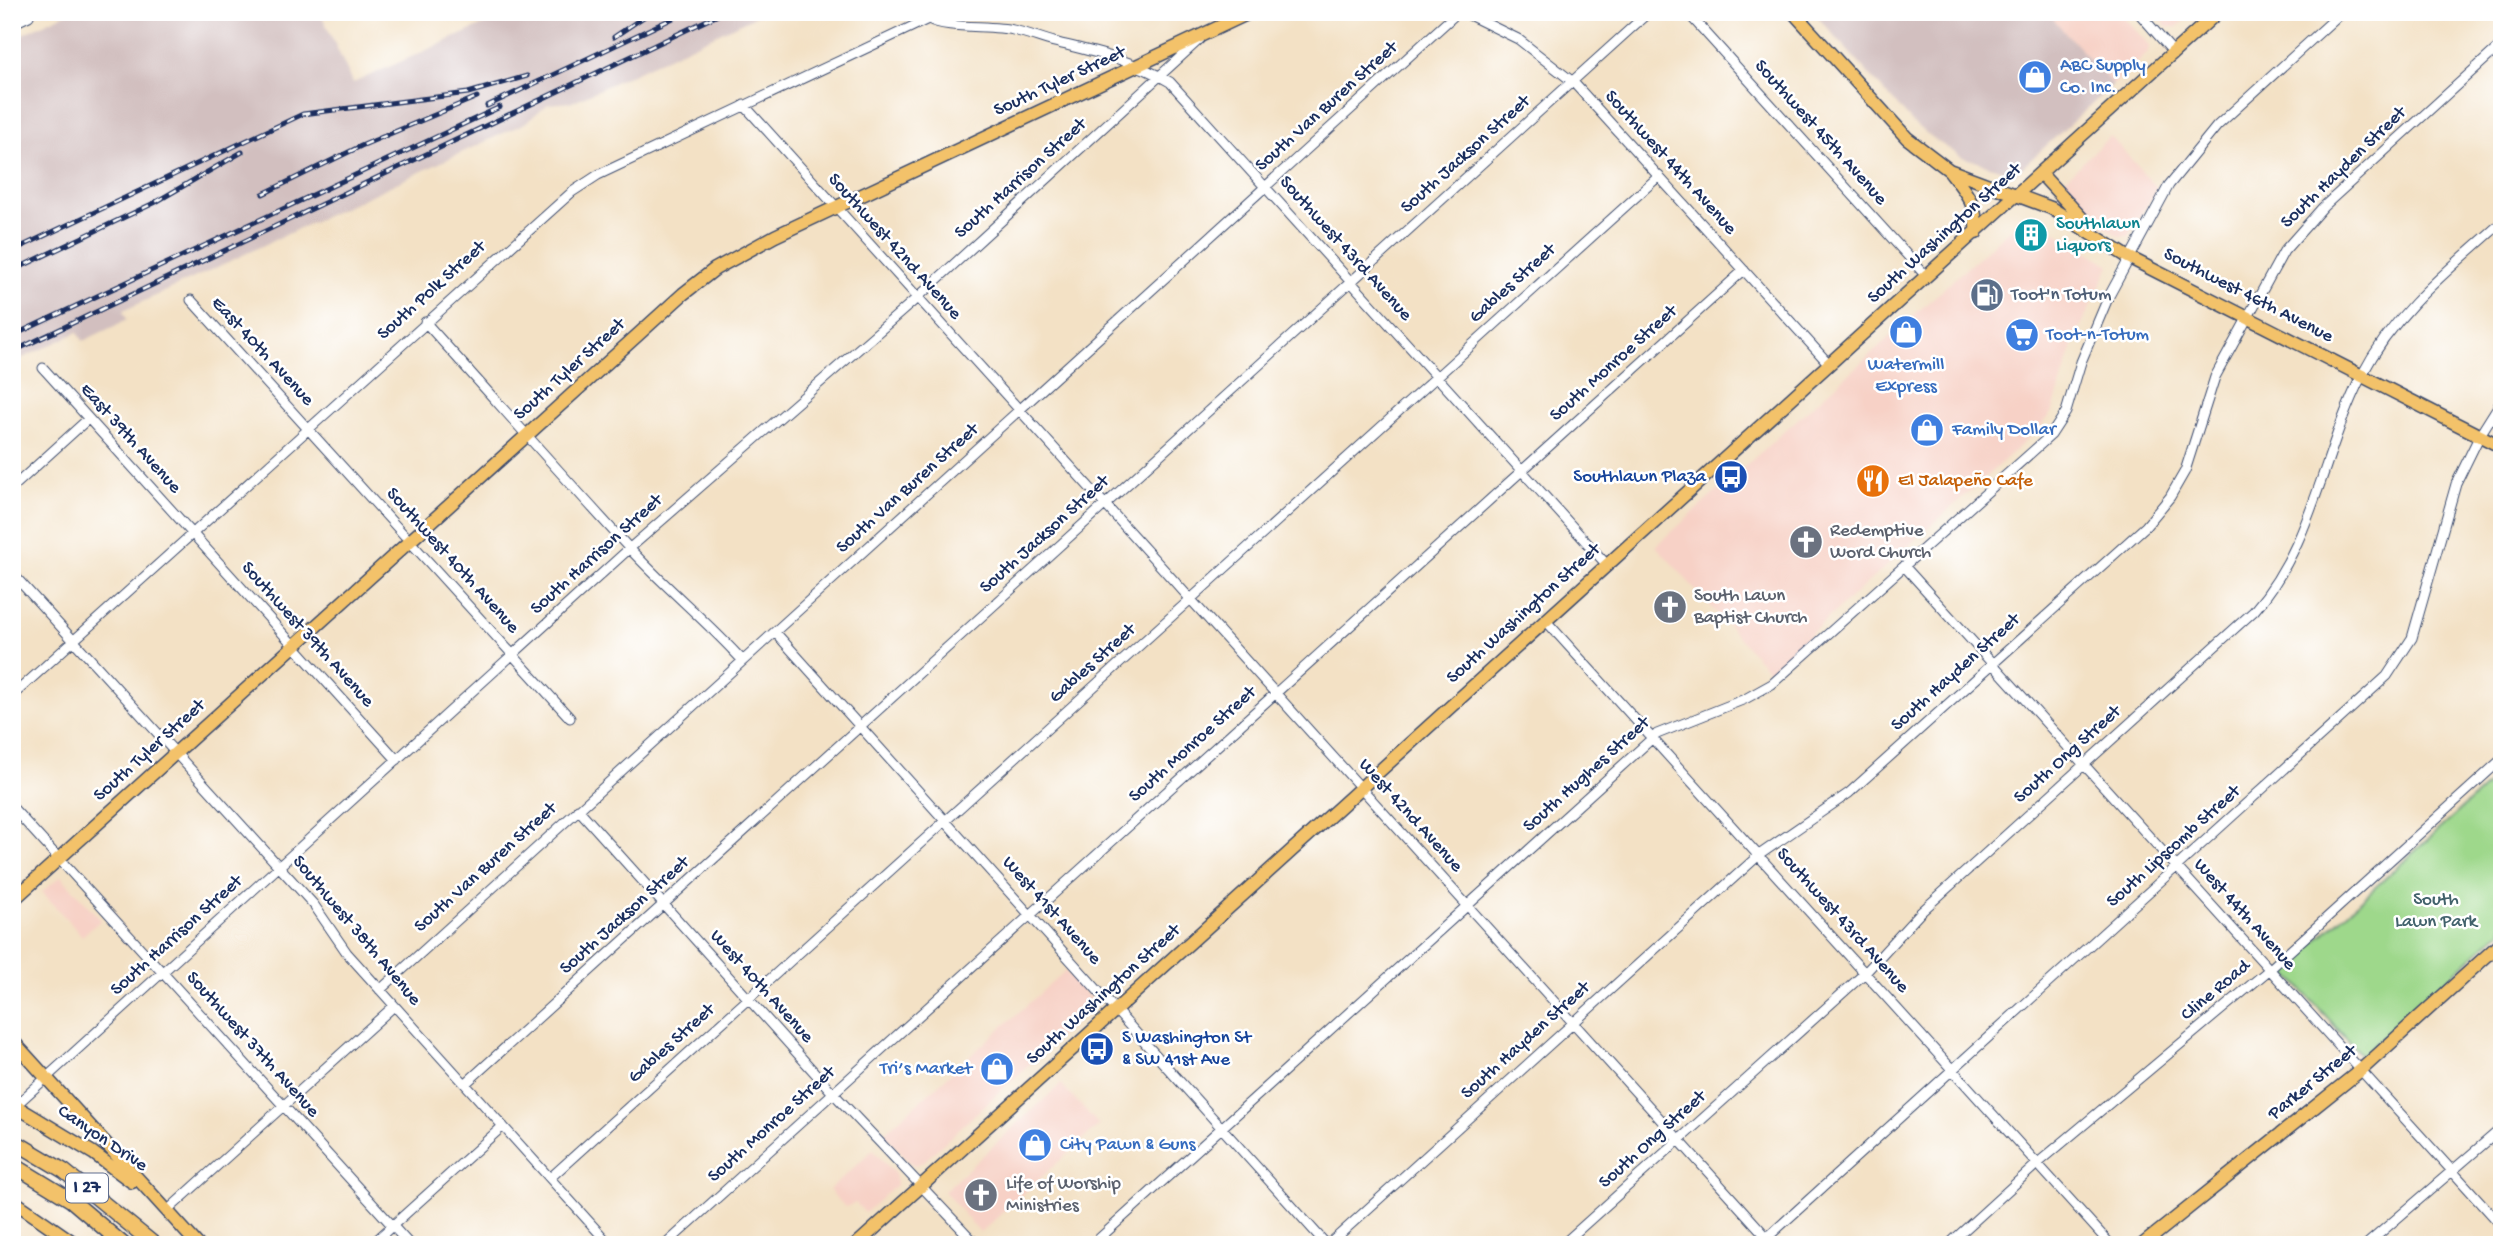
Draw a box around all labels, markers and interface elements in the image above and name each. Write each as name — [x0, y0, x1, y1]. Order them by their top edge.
street label: South Van Buren Street — [1251, 35, 1405, 177]
street label: South Tyler Street — [991, 40, 1132, 123]
street label: Southwest 45th Avenue — [1749, 55, 1892, 211]
place label: ABC Supply Co. Inc. — [2060, 55, 2146, 100]
shop icon: ABC Supply Co. Inc. — [2016, 58, 2054, 96]
street label: Southwest 44th Avenue — [1599, 86, 1741, 240]
street label: South Jackson Street — [1396, 89, 1537, 219]
street label: South Hayden Street — [2276, 101, 2413, 234]
street label: South Harrison Street — [950, 112, 1094, 244]
street label: South Washington Street — [1863, 157, 2029, 309]
street label: Southwest 42nd Avenue — [822, 169, 966, 325]
street label: Southwest 43rd Avenue — [1274, 172, 1416, 327]
place label: Southlawn Liquors — [2056, 213, 2140, 258]
building icon: Southlawn Liquors — [2012, 216, 2050, 254]
street label: South Polk Street — [373, 235, 493, 346]
street label: Gables Street — [1465, 238, 1563, 329]
street label: Southwest 46th Avenue — [2159, 243, 2337, 349]
fuel station icon: Toot'n Totum — [1968, 276, 2006, 314]
place label: Toot'n Totum — [2010, 284, 2112, 307]
street label: East 40th Avenue — [206, 293, 319, 412]
street label: South Monroe Street — [1545, 299, 1684, 427]
street label: South Tyler Street — [509, 312, 632, 426]
shop icon: Watermill Express — [1887, 313, 1925, 351]
supermarket icon: Toot-n-Totum — [2003, 316, 2041, 354]
place label: Toot-n-Totum — [2045, 324, 2150, 347]
place label: Watermill Express — [1868, 354, 1944, 399]
street label: East 39th Avenue — [74, 379, 186, 499]
shop icon: Family Dollar — [1908, 411, 1946, 449]
street label: South Van Buren Street — [832, 417, 986, 559]
place label: Family Dollar — [1951, 419, 2058, 442]
bus stop icon: Southlawn Plaza — [1712, 458, 1750, 496]
restaurant icon: El Jalapeño Cafe — [1854, 462, 1892, 500]
place label: Southlawn Plaza — [1573, 466, 1707, 489]
street label: South Jackson Street — [975, 469, 1116, 599]
place label: El Jalapeño Cafe — [1898, 470, 2033, 493]
street label: Southwest 40th Avenue — [380, 483, 524, 639]
street label: South Harrison Street — [526, 488, 670, 620]
place label: Redemptive Word Church — [1830, 520, 1931, 565]
church icon: Redemptive Word Church — [1787, 523, 1825, 561]
street label: South Washington Street — [1442, 537, 1608, 689]
street label: Southwest 39th Avenue — [235, 557, 379, 713]
place label: South Lawn Baptist Church — [1693, 585, 1808, 630]
church icon: South Lawn Baptist Church — [1651, 588, 1689, 626]
street label: South Hayden Street — [1887, 607, 2027, 737]
street label: Gables Street — [1045, 618, 1143, 709]
street label: South Monroe Street — [1124, 680, 1263, 808]
street label: South Tyler Street — [89, 693, 212, 807]
street label: South Ong Street — [2010, 699, 2128, 809]
street label: South Hughes Street — [1519, 710, 1657, 838]
street label: West 42nd Avenue — [1353, 754, 1467, 878]
street label: South Lipscomb Street — [2102, 779, 2247, 913]
street label: South Van Buren Street — [410, 796, 564, 938]
street label: Southwest 43rd Avenue — [1771, 844, 1913, 999]
street label: South Jackson Street — [555, 850, 696, 980]
street label: Southwest 38th Avenue — [286, 851, 426, 1011]
street label: West 41st Avenue — [996, 852, 1106, 970]
street label: West 44th Avenue — [2188, 854, 2300, 976]
street label: South Harrison Street — [106, 869, 250, 1001]
park label: South Lawn Park — [2395, 889, 2479, 934]
street label: South Washington Street — [1022, 918, 1188, 1070]
street label: West 40th Avenue — [704, 926, 818, 1049]
street label: Cline Road — [2177, 954, 2257, 1027]
street label: Southwest 37th Avenue — [180, 967, 324, 1123]
street label: South Hayden Street — [1457, 975, 1597, 1105]
street label: Gables Street — [624, 998, 722, 1089]
place label: S Washington St & SW 41st Ave — [1122, 1027, 1253, 1072]
bus stop icon: S Washington St & SW 41st Ave — [1078, 1030, 1116, 1068]
street label: Parker Street — [2263, 1039, 2364, 1127]
shop icon: Tri’s Market — [978, 1050, 1016, 1088]
place label: Tri’s Market — [879, 1058, 974, 1081]
street label: South Monroe Street — [703, 1060, 842, 1188]
street label: South Ong Street — [1595, 1084, 1713, 1194]
street label: Canyon Drive — [52, 1100, 152, 1178]
shop icon: City Pawn & Guns — [1016, 1126, 1054, 1164]
place label: City Pawn & Guns — [1060, 1134, 1196, 1157]
place label: Life of Worship Ministries — [1006, 1173, 1121, 1218]
road number: I 27 — [66, 1174, 108, 1203]
church icon: Life of Worship Ministries — [962, 1176, 1000, 1214]

